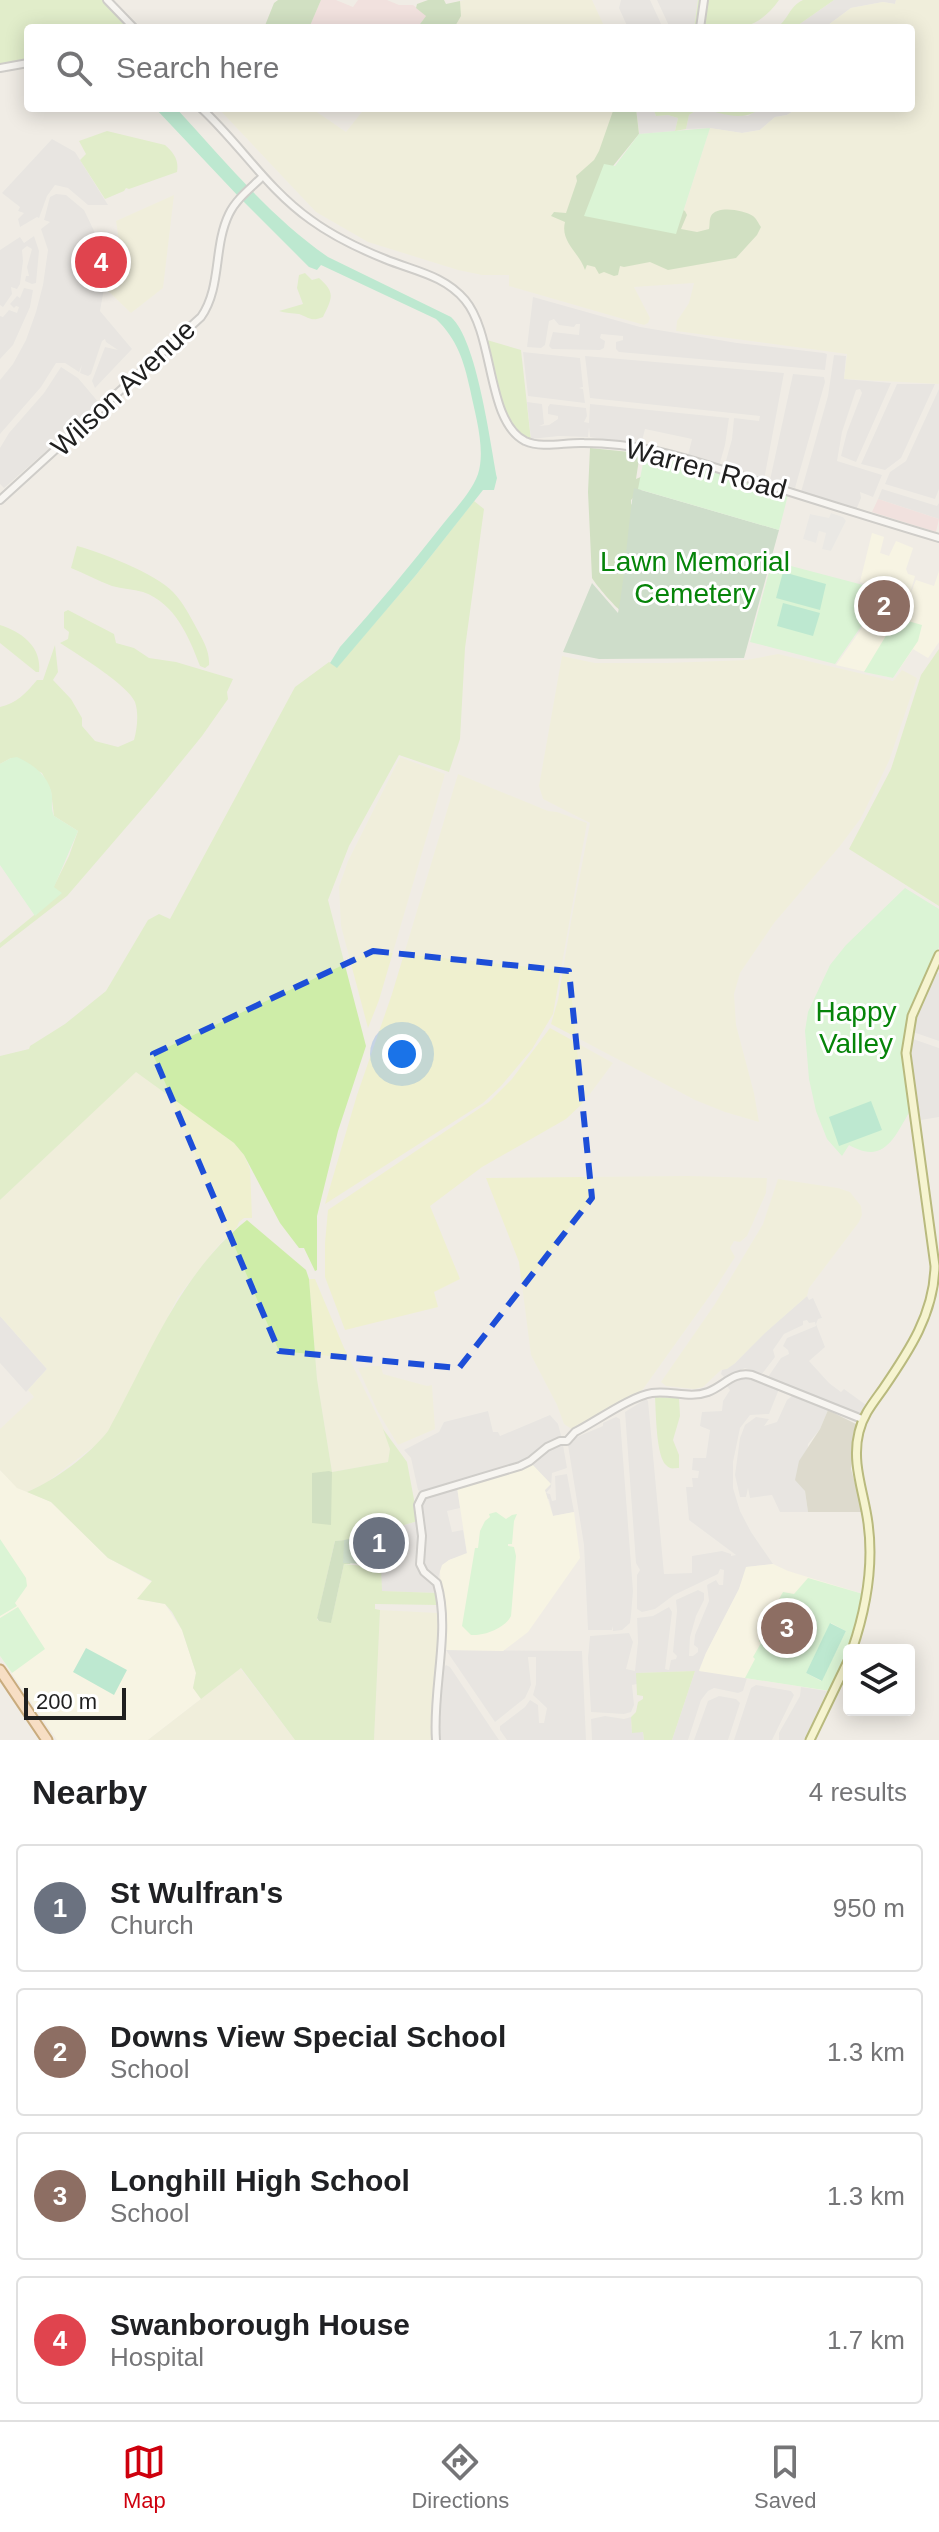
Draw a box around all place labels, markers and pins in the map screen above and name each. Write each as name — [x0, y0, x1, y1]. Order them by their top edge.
pin: 4 — [75, 232, 127, 292]
pin: 2 — [858, 576, 910, 636]
pin: 1 — [353, 1513, 405, 1573]
pin: 3 — [761, 1598, 813, 1658]

